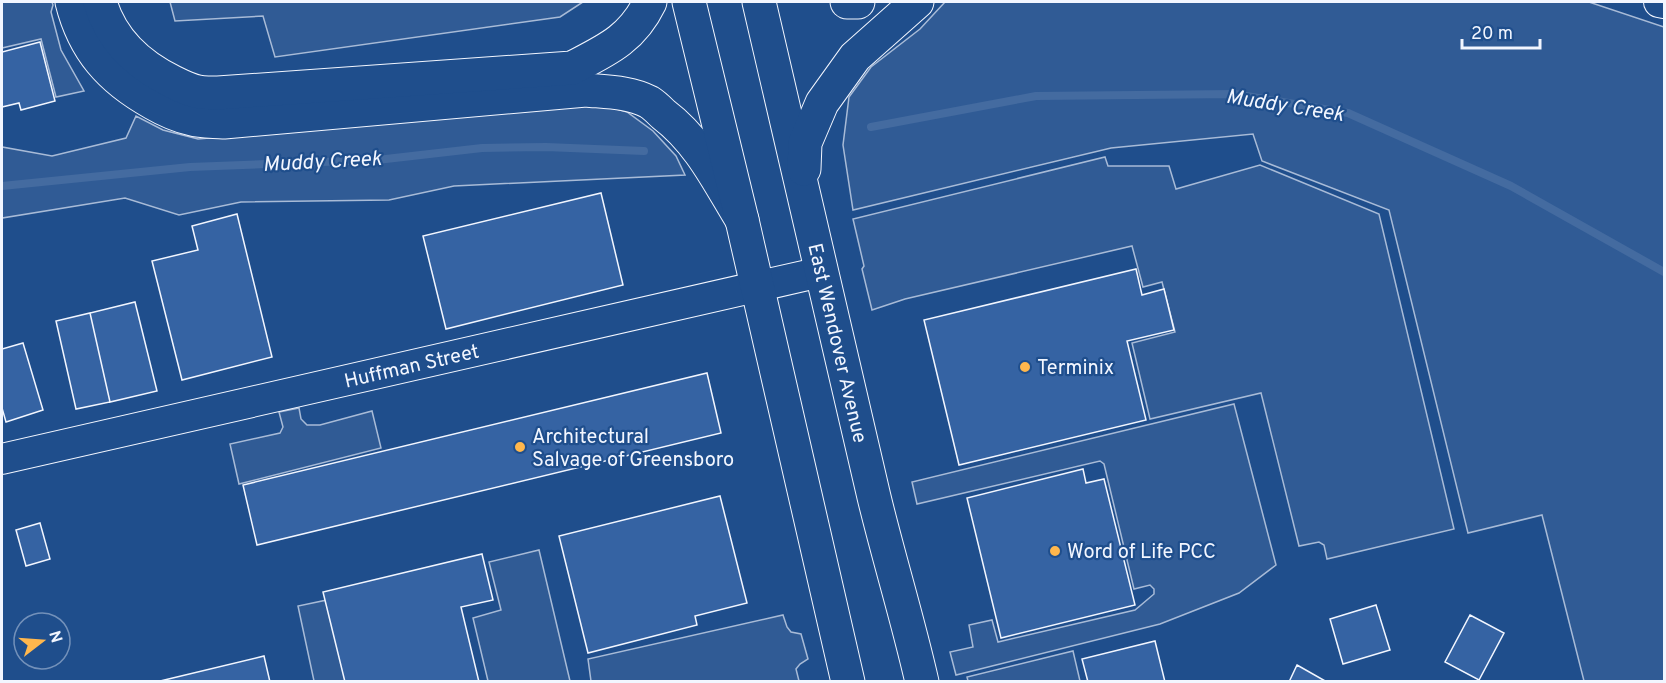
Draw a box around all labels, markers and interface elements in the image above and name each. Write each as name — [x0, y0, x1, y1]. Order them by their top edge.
scale bar — [1462, 12, 1540, 50]
text: 20 m — [1471, 23, 1513, 46]
water label: Muddy Creek — [1224, 84, 1346, 129]
water label: Muddy Creek — [262, 146, 383, 179]
street label: East Wendover Avenue — [800, 241, 872, 446]
street label: Huffman Street — [342, 339, 482, 395]
place label: Terminix — [1037, 356, 1114, 382]
marker: Terminix — [1018, 360, 1032, 374]
place label: Architectural Salvage of Greensboro — [532, 425, 734, 474]
marker: Architectural Salvage of Greensboro — [513, 440, 527, 454]
place label: Word of Life PCC — [1067, 540, 1216, 566]
marker: Word of Life PCC — [1048, 544, 1062, 558]
north arrow — [12, 611, 72, 671]
text: N — [43, 629, 66, 646]

